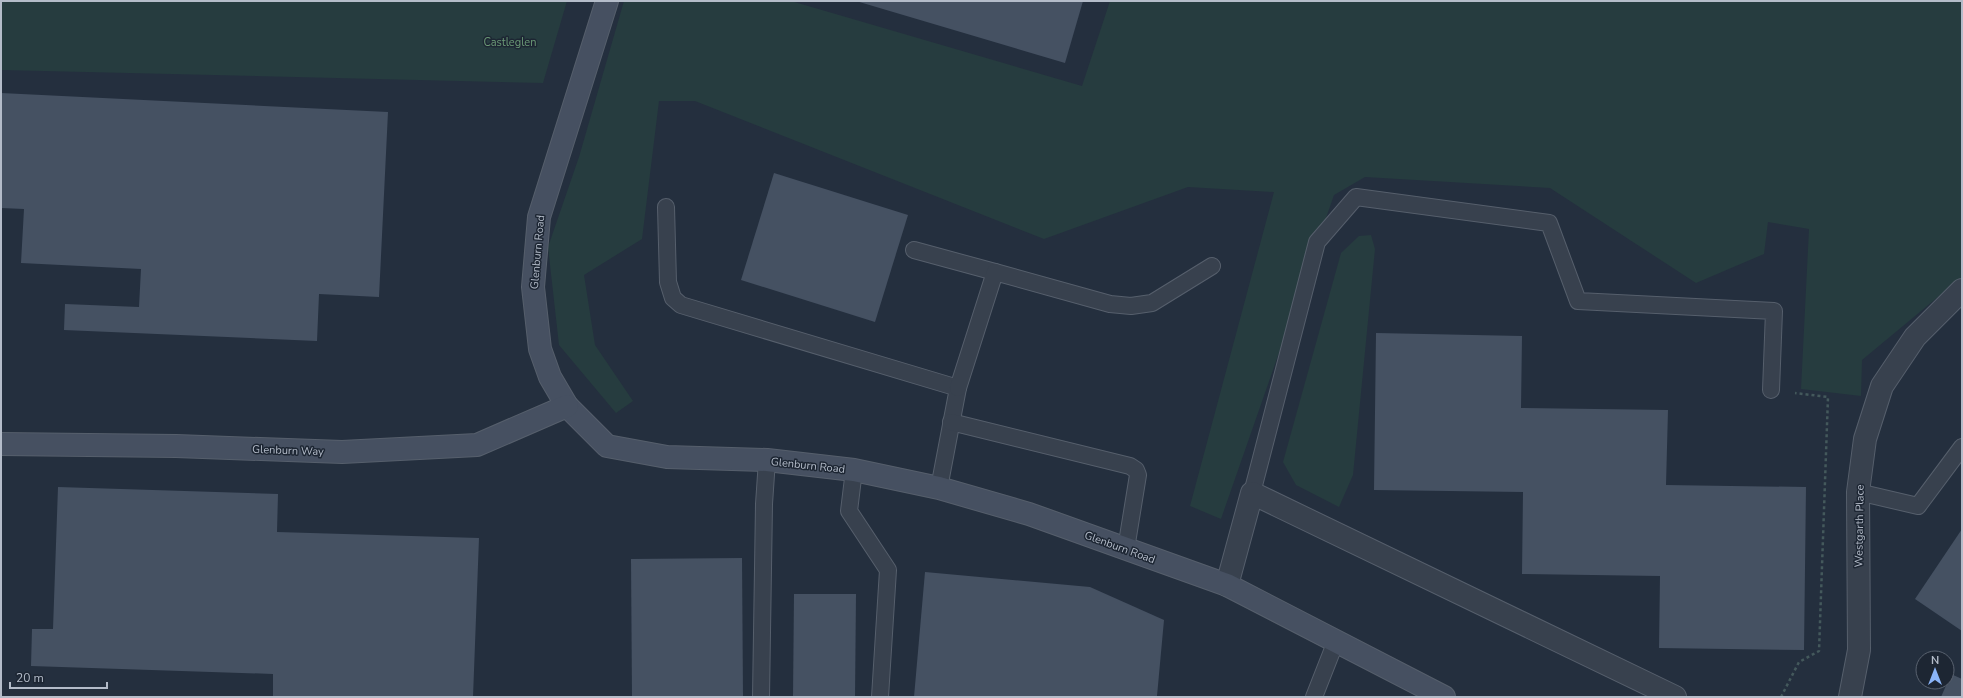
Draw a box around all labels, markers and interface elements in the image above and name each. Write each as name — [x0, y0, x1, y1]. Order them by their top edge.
park label: Castleglen — [484, 35, 536, 50]
street label: Glenburn Road — [527, 214, 548, 290]
street label: Glenburn Way — [252, 442, 324, 459]
street label: Glenburn Road — [770, 454, 846, 477]
street label: Westgarth Place — [1851, 484, 1868, 567]
street label: Glenburn Road — [1082, 528, 1157, 567]
north arrow — [1915, 650, 1955, 690]
text: N — [1931, 653, 1939, 668]
scale bar — [10, 664, 107, 690]
text: 20 m — [16, 670, 44, 686]

